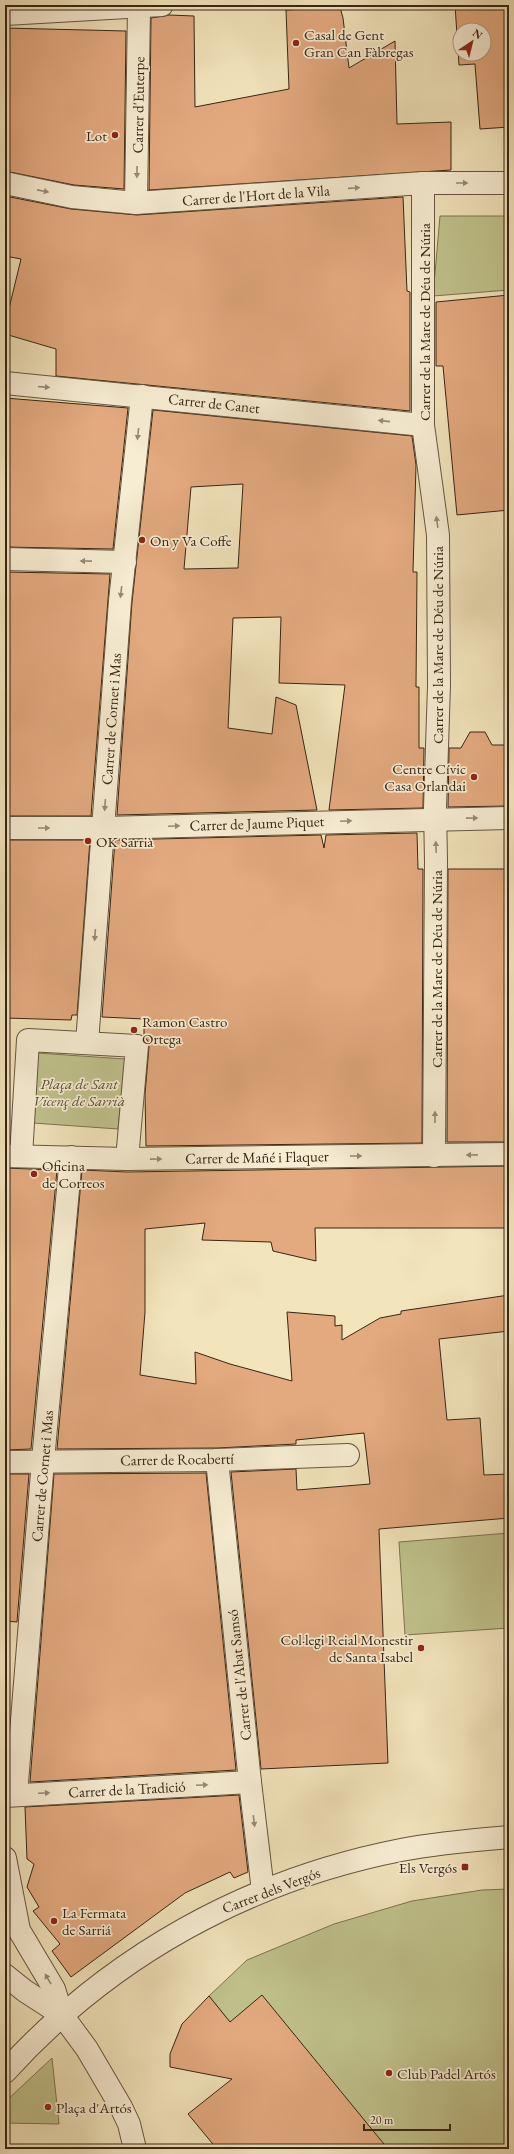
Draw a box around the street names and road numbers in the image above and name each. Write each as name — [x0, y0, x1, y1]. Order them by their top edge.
street label: Carrer d'Euterpe — [128, 56, 148, 154]
street label: Carrer de l'Hort de la Vila — [182, 180, 330, 210]
street label: Carrer de la Mare de Déu de Núria — [415, 223, 434, 421]
street label: Carrer de Canet — [167, 389, 261, 417]
street label: Carrer de la Mare de Déu de Núria — [428, 546, 447, 744]
street label: Carrer de Cornet i Mas — [97, 652, 125, 786]
street label: Carrer de Jaume Piquet — [189, 811, 325, 835]
street label: Carrer de la Mare de Déu de Núria — [427, 870, 446, 1068]
street label: Carrer de Mañé i Flaquer — [185, 1146, 329, 1168]
street label: Carrer de Cornet i Mas — [27, 1409, 57, 1543]
street label: Carrer de Rocabertí — [120, 1449, 234, 1469]
street label: Carrer de l'Abat Samsó — [223, 1608, 255, 1742]
street label: Carrer de la Tradició — [68, 1776, 186, 1802]
street label: Carrer dels Vergós — [219, 1863, 323, 1917]

